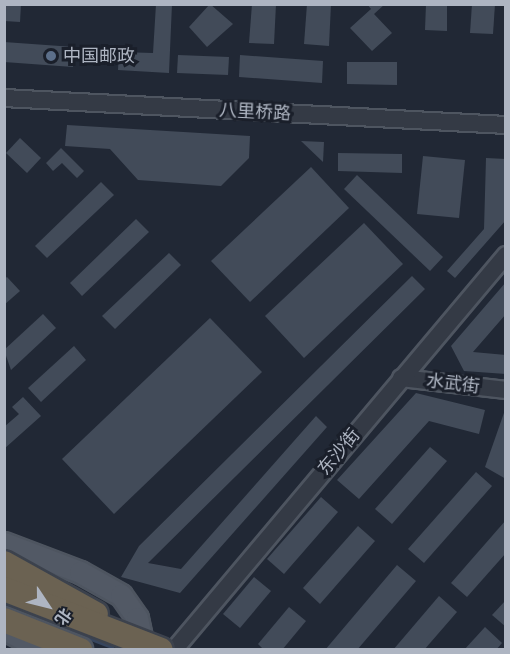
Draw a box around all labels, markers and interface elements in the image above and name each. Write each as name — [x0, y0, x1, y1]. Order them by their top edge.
place label: 中国邮政 — [63, 45, 135, 67]
marker: 中国邮政 — [44, 49, 58, 63]
street label: 八里桥路 — [218, 99, 292, 125]
street label: 水武街 — [425, 370, 481, 398]
street label: 东沙街 — [313, 424, 365, 480]
north arrow — [18, 576, 78, 636]
text: 北 — [52, 605, 75, 628]

